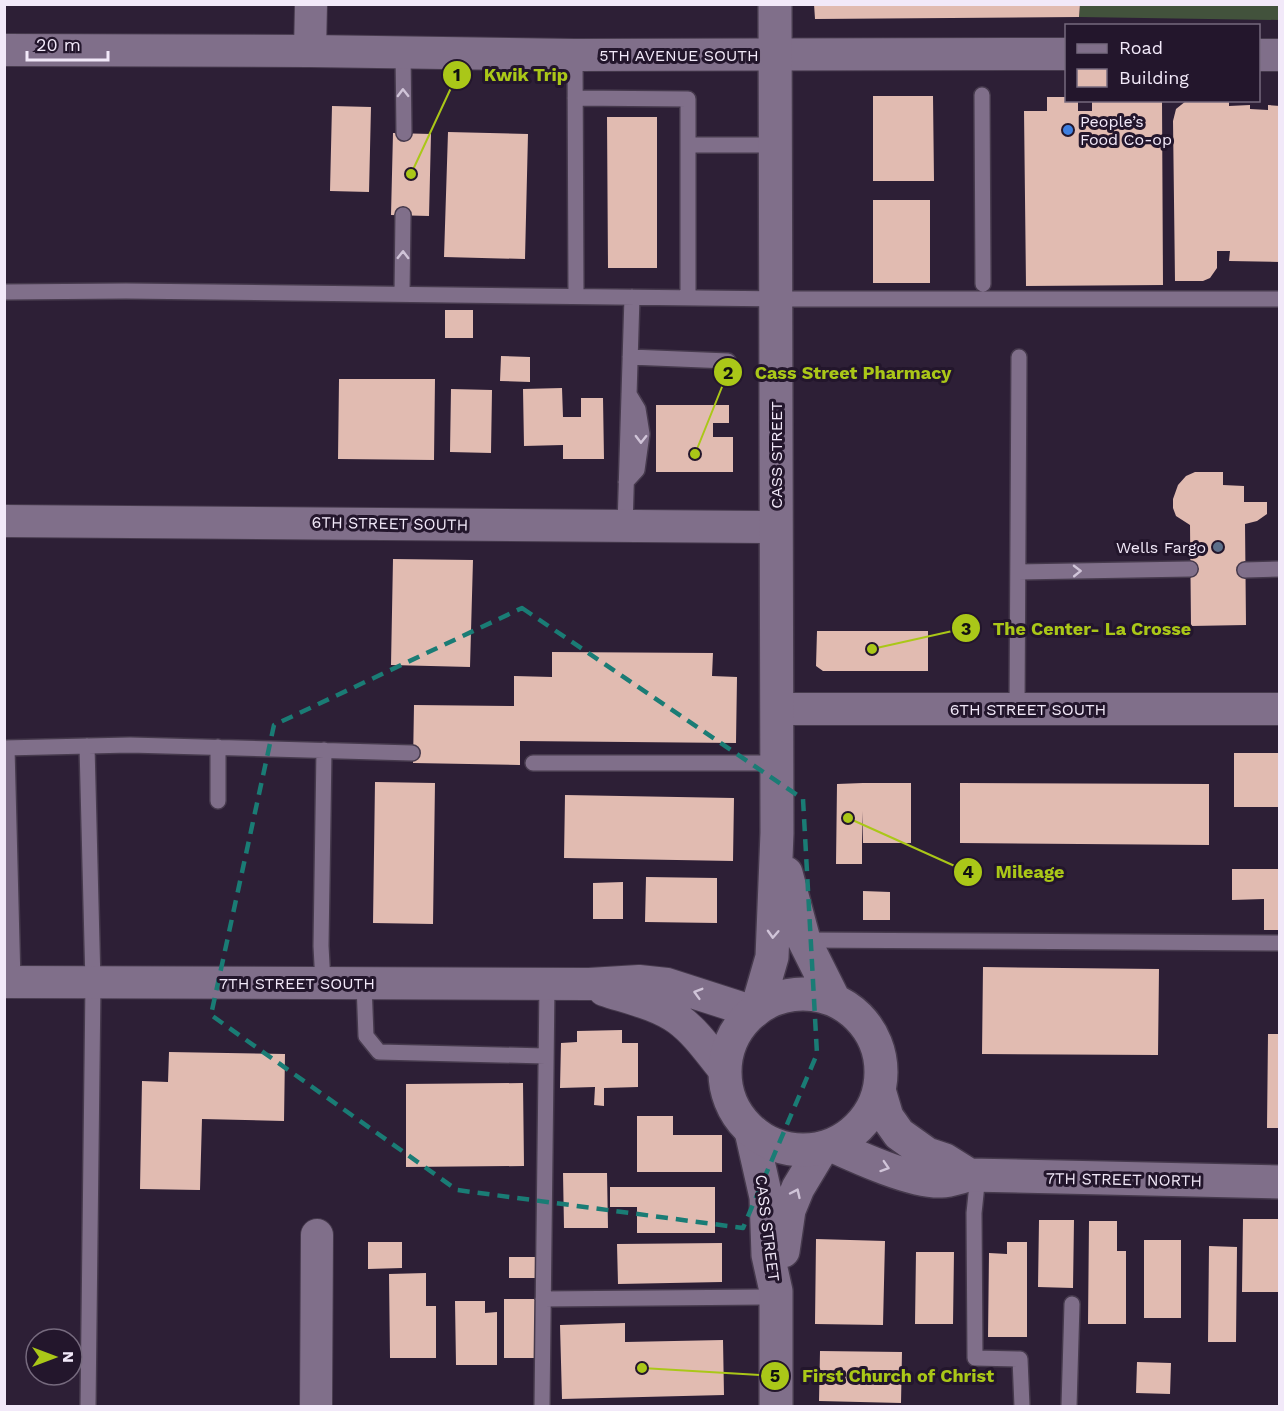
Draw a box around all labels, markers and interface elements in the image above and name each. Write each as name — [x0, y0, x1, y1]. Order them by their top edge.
scale bar — [27, 24, 108, 62]
legend — [1065, 24, 1260, 102]
text: 20 m — [36, 34, 81, 55]
text: Road — [1119, 37, 1163, 58]
street label: 5TH AVENUE SOUTH — [599, 46, 759, 65]
callout: Kwik Trip — [442, 57, 580, 93]
text: 1 — [453, 64, 461, 85]
text: Kwik Trip — [484, 64, 568, 85]
text: Building — [1119, 67, 1189, 88]
one-way arrow — [397, 88, 409, 97]
place label: People’s Food Co-op — [1080, 112, 1172, 149]
marker: People’s Food Co-op — [1061, 123, 1075, 137]
one-way arrow — [396, 250, 409, 259]
callout: Cass Street Pharmacy — [713, 354, 964, 390]
text: 2 — [723, 362, 733, 383]
text: Cass Street Pharmacy — [755, 362, 952, 383]
street label: CASS STREET — [767, 401, 786, 509]
one-way arrow — [635, 434, 647, 443]
street label: 6TH STREET SOUTH — [311, 513, 469, 534]
place label: Wells Fargo — [1116, 538, 1206, 557]
marker: Wells Fargo — [1211, 540, 1225, 554]
one-way arrow — [1072, 565, 1081, 578]
callout: The Center- La Crosse — [951, 610, 1203, 646]
text: 3 — [961, 618, 971, 639]
text: The Center- La Crosse — [993, 618, 1191, 639]
street label: 6TH STREET SOUTH — [950, 700, 1106, 719]
callout: Mileage — [953, 854, 1076, 890]
text: 4 — [962, 861, 974, 882]
text: Mileage — [996, 861, 1064, 882]
one-way arrow — [767, 929, 779, 938]
street label: 7TH STREET SOUTH — [219, 974, 375, 993]
one-way arrow — [693, 988, 704, 1000]
one-way arrow — [879, 1160, 890, 1172]
street label: 7TH STREET NORTH — [1046, 1169, 1202, 1190]
street label: CASS STREET — [752, 1174, 784, 1283]
one-way arrow — [789, 1189, 801, 1200]
north arrow — [24, 1327, 84, 1387]
text: N — [59, 1351, 78, 1363]
callout: First Church of Christ — [760, 1358, 1006, 1394]
text: 5 — [770, 1365, 780, 1386]
text: First Church of Christ — [802, 1365, 994, 1386]

